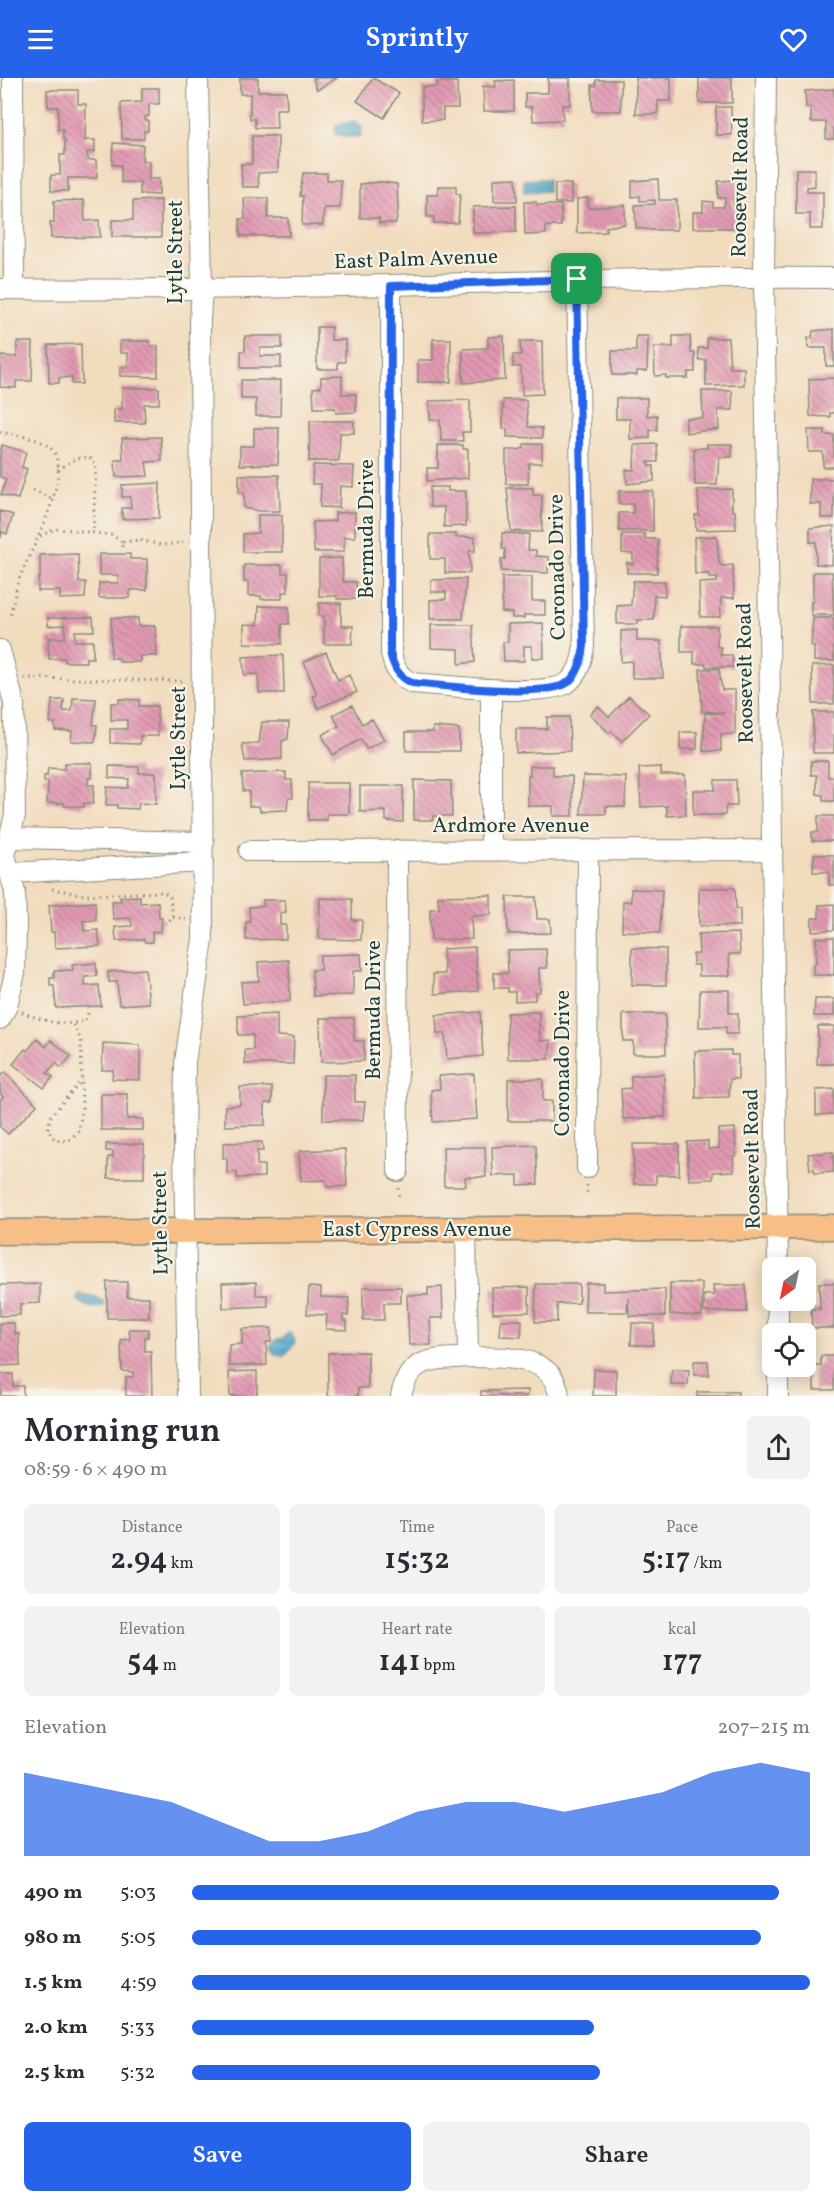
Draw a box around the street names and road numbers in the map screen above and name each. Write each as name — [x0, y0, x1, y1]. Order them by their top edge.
street label: Roosevelt Road — [725, 116, 757, 258]
street label: Lytle Street — [162, 200, 191, 304]
street label: East Palm Avenue — [334, 243, 499, 277]
street label: Bermuda Drive — [353, 459, 382, 599]
street label: Coronado Drive — [542, 494, 574, 640]
street label: Roosevelt Road — [730, 602, 762, 744]
street label: Lytle Street — [165, 686, 194, 790]
street label: Ardmore Avenue — [433, 812, 589, 841]
street label: Bermuda Drive — [360, 940, 389, 1080]
street label: Coronado Drive — [549, 990, 578, 1136]
street label: Roosevelt Road — [737, 1088, 769, 1230]
street label: Lytle Street — [146, 1171, 176, 1275]
street label: East Cypress Avenue — [322, 1216, 512, 1245]

